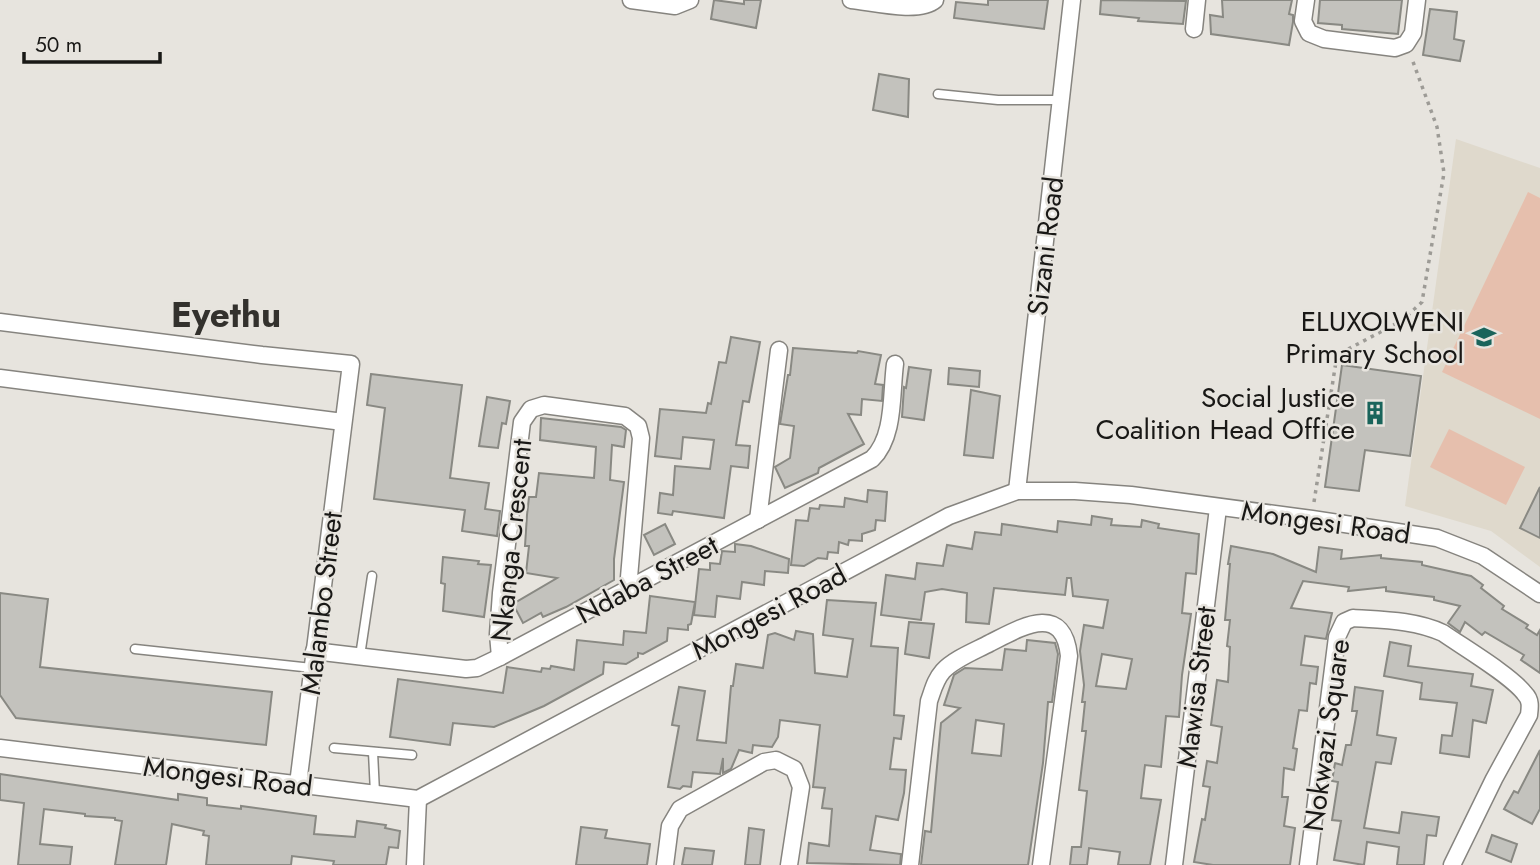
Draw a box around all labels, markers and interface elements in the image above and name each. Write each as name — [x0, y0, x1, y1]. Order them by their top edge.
scale bar — [24, 21, 161, 65]
text: 50 m — [35, 30, 82, 60]
street label: Sizani Road — [1017, 174, 1074, 318]
district label: Eyethu — [171, 290, 281, 340]
place label: ELUXOLWENI Primary School — [1285, 301, 1464, 374]
school or university icon: ELUXOLWENI Primary School — [1470, 323, 1498, 351]
place label: Social Justice Coalition Head Office — [1095, 377, 1355, 450]
building icon: Social Justice Coalition Head Office — [1361, 399, 1389, 427]
street label: Nkanga Crescent — [480, 437, 543, 643]
street label: Mongesi Road — [1239, 490, 1413, 555]
street label: Malambo Street — [290, 509, 353, 697]
street label: Ndaba Street — [569, 525, 726, 634]
street label: Mongesi Road — [684, 554, 854, 671]
street label: Mawisa Street — [1166, 604, 1227, 770]
street label: Nokwazi Square — [1293, 636, 1360, 834]
street label: Mongesi Road — [141, 746, 315, 807]

